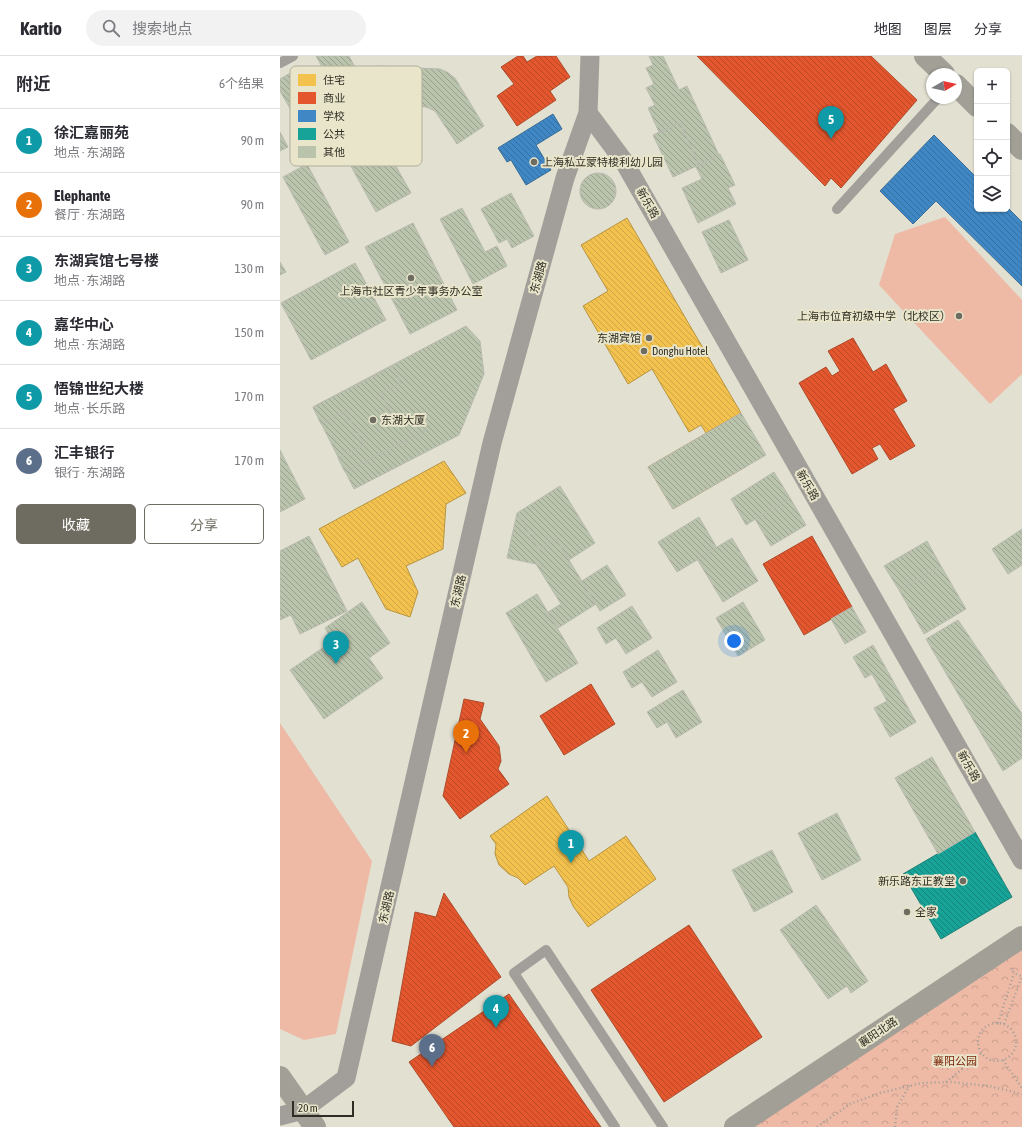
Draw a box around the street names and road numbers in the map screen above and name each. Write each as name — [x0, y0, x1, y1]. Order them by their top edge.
street label: 新乐路 — [635, 186, 661, 220]
street label: 东湖路 — [528, 260, 548, 294]
street label: 新乐路 — [795, 468, 821, 502]
street label: 东湖路 — [448, 574, 468, 608]
street label: 新乐路 — [956, 749, 982, 783]
street label: 东湖路 — [376, 890, 396, 924]
street label: 襄阳北路 — [856, 1015, 900, 1049]

